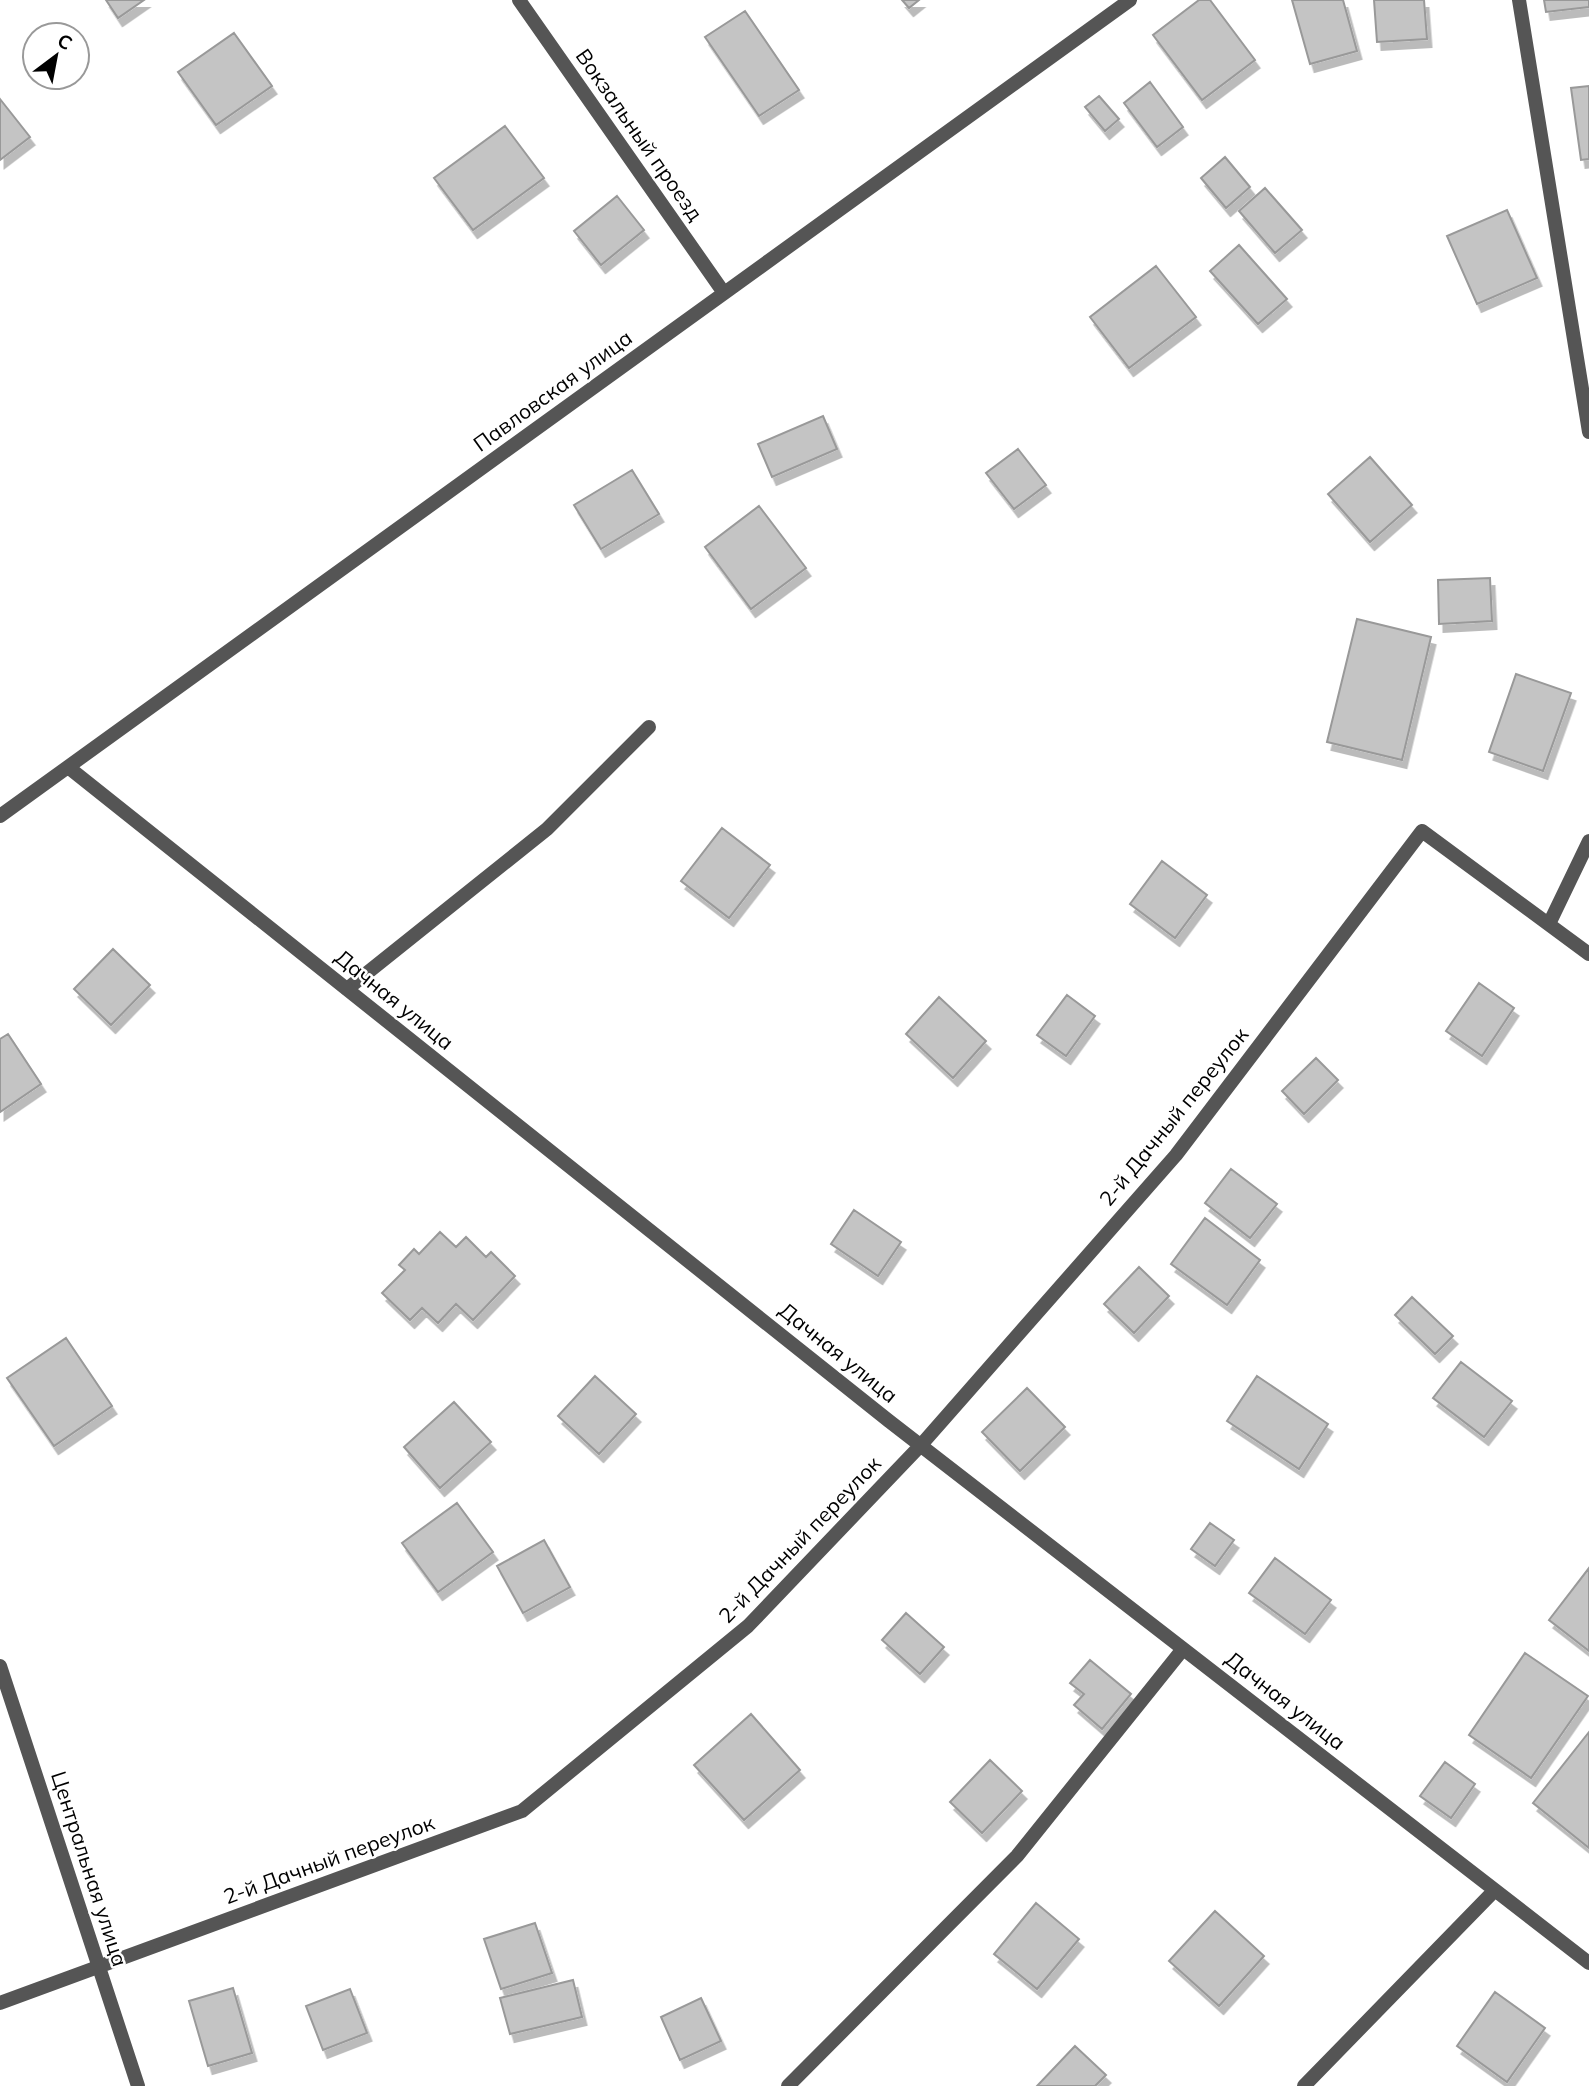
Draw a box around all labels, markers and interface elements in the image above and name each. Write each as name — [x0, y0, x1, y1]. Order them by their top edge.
north arrow — [21, 21, 91, 91]
text: С — [53, 28, 77, 55]
street label: Вокзальный проезд — [571, 43, 709, 226]
street label: Павловская улица — [468, 324, 637, 456]
street label: Дачная улица — [330, 943, 459, 1055]
street label: 2-й Дачный переулок — [1093, 1021, 1254, 1211]
street label: Дачная улица — [774, 1296, 903, 1408]
street label: 2-й Дачный переулок — [713, 1450, 886, 1628]
street label: Дачная улица — [1220, 1645, 1351, 1755]
street label: Центральная улица — [46, 1768, 134, 1970]
street label: 2-й Дачный переулок — [220, 1809, 438, 1909]

